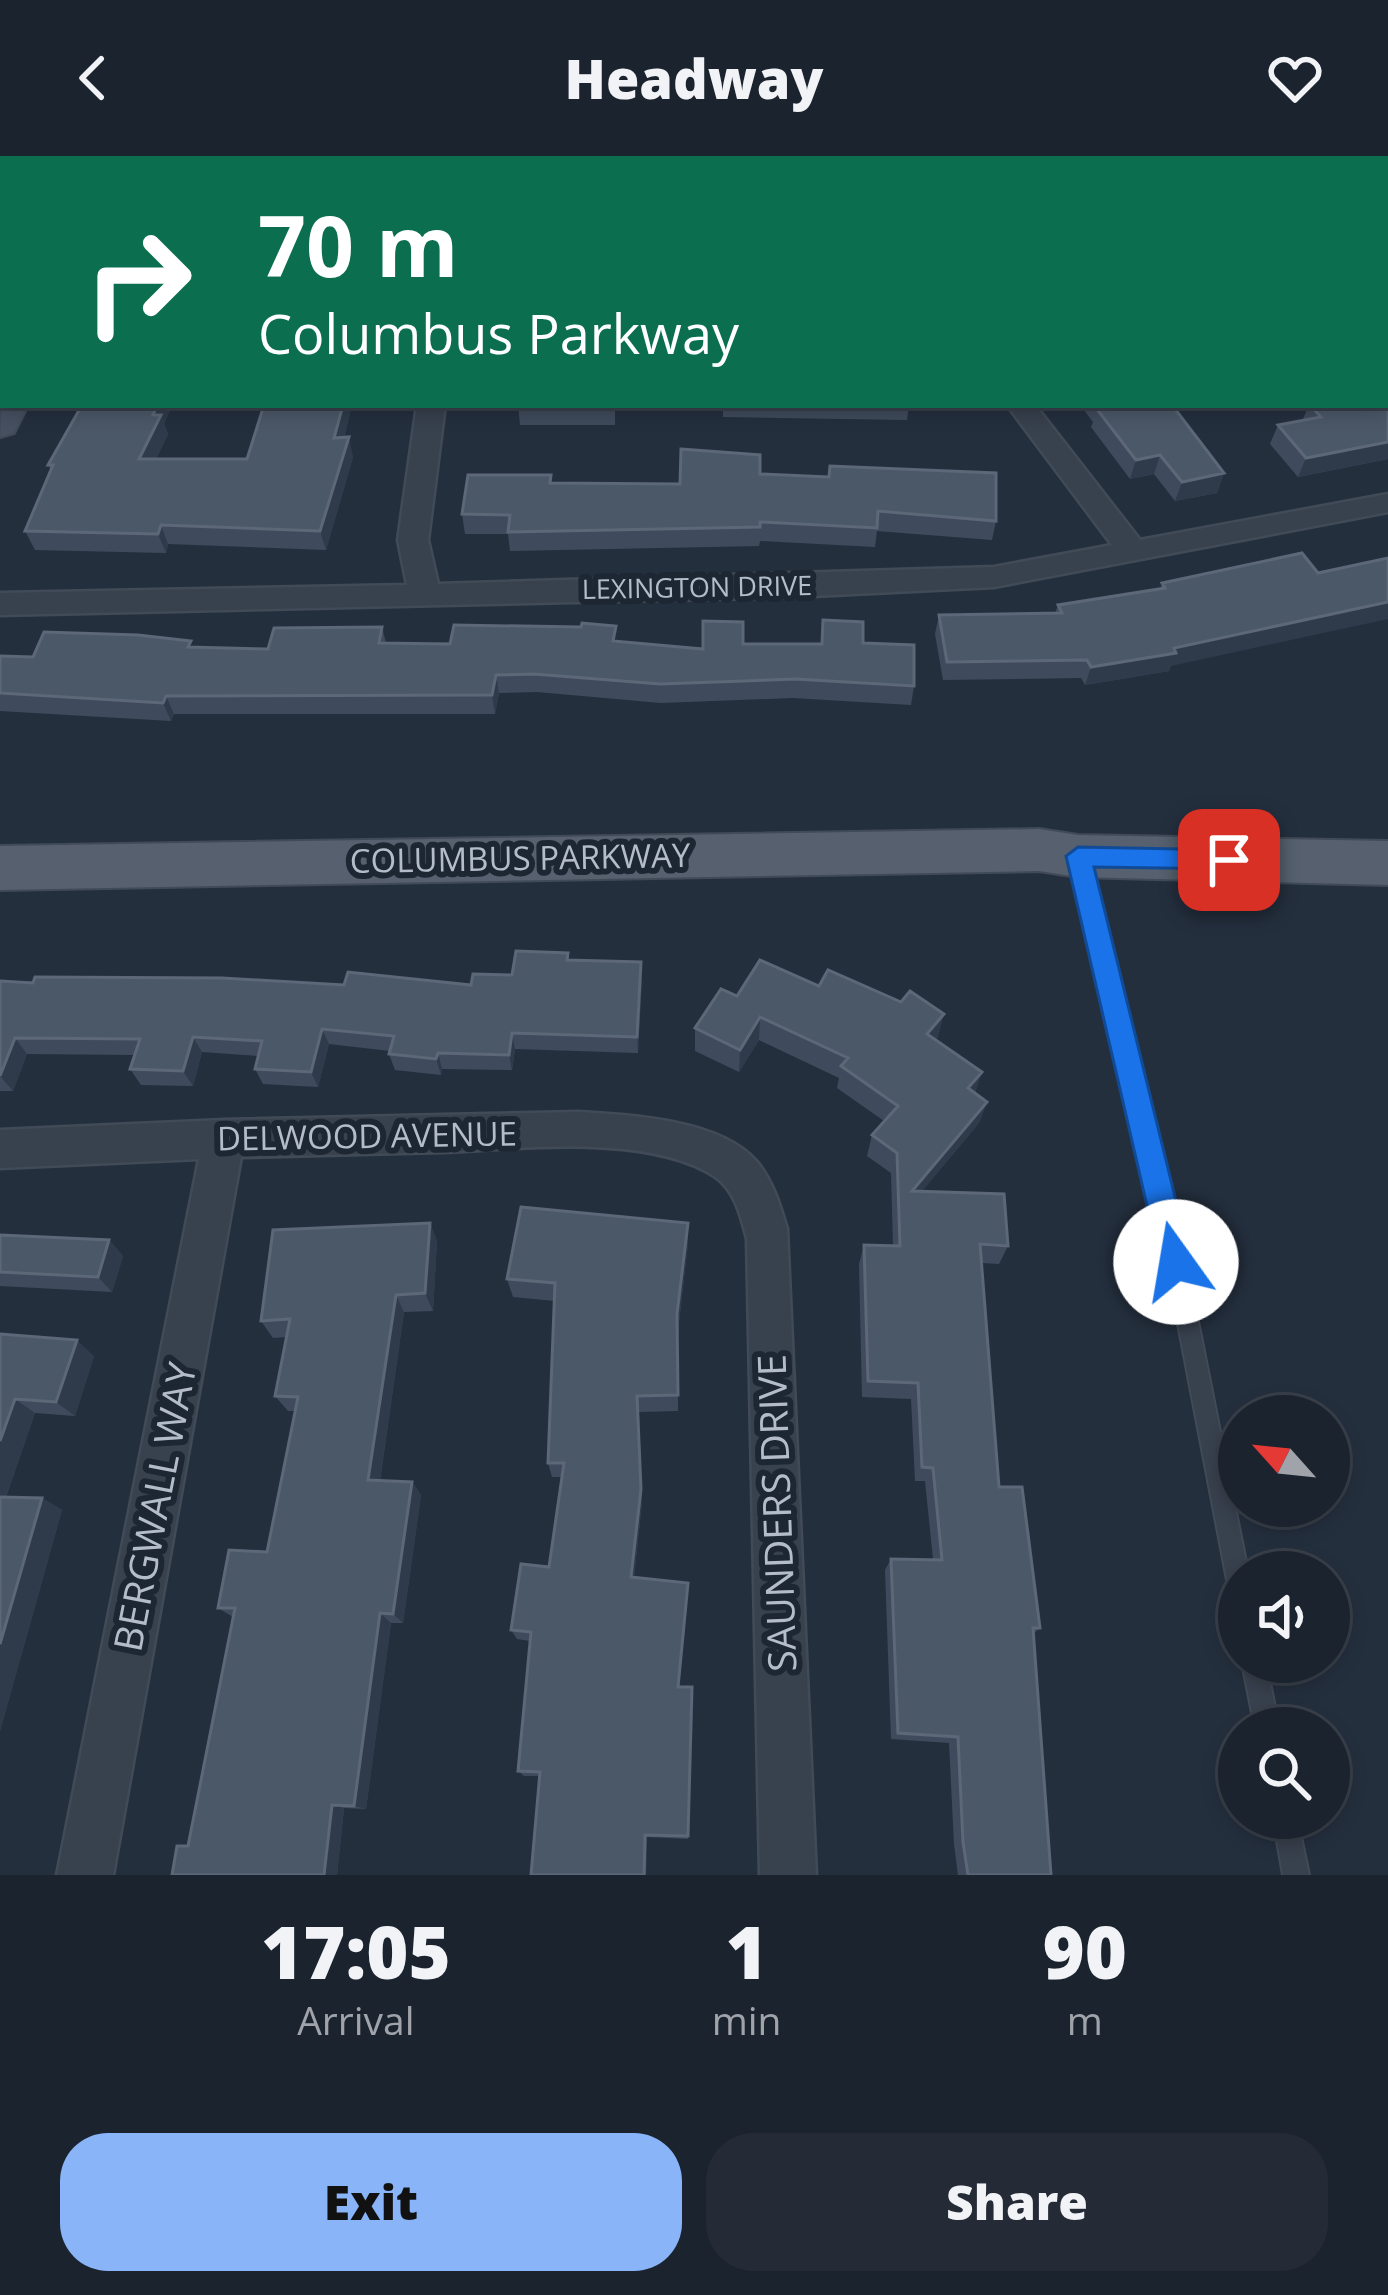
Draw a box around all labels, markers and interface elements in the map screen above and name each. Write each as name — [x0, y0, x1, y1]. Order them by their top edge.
text: Headway — [565, 41, 823, 115]
icon: back — [60, 45, 126, 111]
icon: heart — [1262, 45, 1328, 111]
text: 70 m — [258, 187, 458, 302]
icon: right — [60, 204, 216, 360]
text: Columbus Parkway — [258, 296, 739, 370]
street label: LEXINGTON DRIVE — [582, 566, 812, 607]
pin — [1178, 809, 1280, 911]
icon: arrive — [1196, 827, 1262, 893]
street label: COLUMBUS PARKWAY — [349, 832, 691, 883]
street label: DELWOOD AVENUE — [217, 1110, 517, 1161]
position arrow — [1113, 1199, 1239, 1325]
street label: SAUNDERS DRIVE — [743, 1353, 808, 1673]
street label: BERGWALL WAY — [100, 1358, 208, 1656]
north arrow — [1218, 1395, 1350, 1527]
map controls — [1218, 1395, 1350, 1839]
button: sound — [1218, 1551, 1350, 1683]
button: search — [1218, 1707, 1350, 1839]
text: 17:05 — [261, 1902, 451, 2000]
text: 1 — [726, 1902, 768, 2000]
text: 90 — [1043, 1902, 1127, 2000]
text: Arrival — [297, 1993, 415, 2046]
text: min — [712, 1993, 782, 2046]
text: m — [1067, 1993, 1103, 2046]
button: Exit — [60, 2133, 682, 2271]
button: Share — [706, 2133, 1328, 2271]

